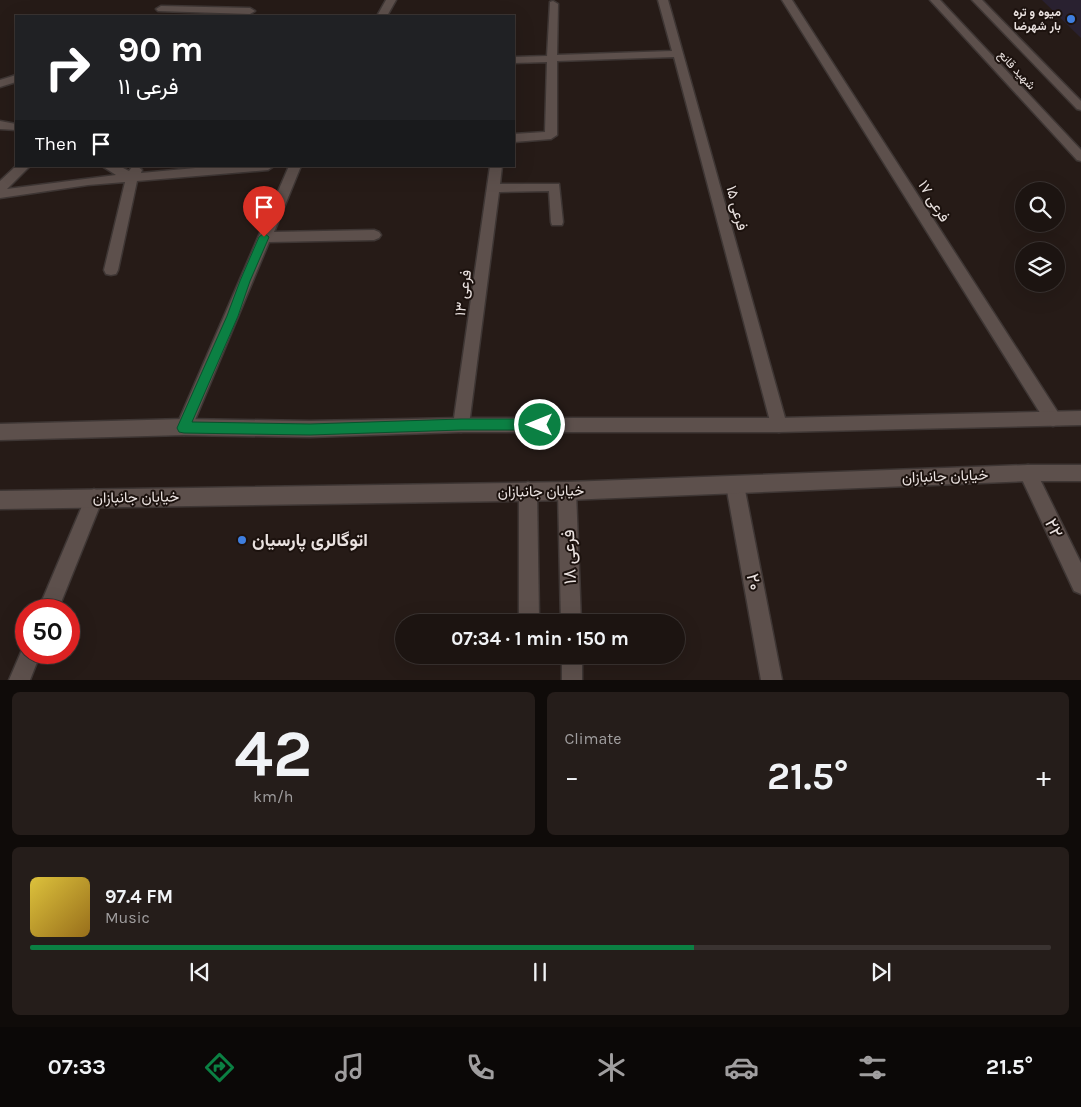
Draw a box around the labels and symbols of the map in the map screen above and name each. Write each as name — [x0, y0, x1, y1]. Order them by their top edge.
place label: میوه و تره بار شهرضا — [1013, 5, 1061, 34]
marker: میوه و تره بار شهرضا — [1065, 13, 1077, 25]
street label: شهید قانع — [994, 48, 1039, 94]
street label: فرعی ۱۷ — [913, 177, 954, 226]
street label: فرعی ۱۵ — [721, 184, 752, 233]
pin — [243, 186, 285, 237]
street label: فرعی ۱۳ — [451, 268, 476, 318]
position arrow — [513, 398, 565, 450]
street label: خیابان جانبازان — [901, 465, 989, 487]
street label: خیابان جانبازان — [498, 481, 584, 501]
street label: خیابان جانبازان — [93, 487, 179, 507]
street label: ۲۲ — [1040, 515, 1068, 541]
place label: اتوگالری پارسیان — [252, 529, 368, 552]
street label: فرعی ۱۸ — [557, 529, 581, 585]
marker: اتوگالری پارسیان — [236, 534, 248, 546]
street label: ۲۰ — [742, 572, 766, 592]
speed limit sign: 50 — [15, 599, 80, 664]

